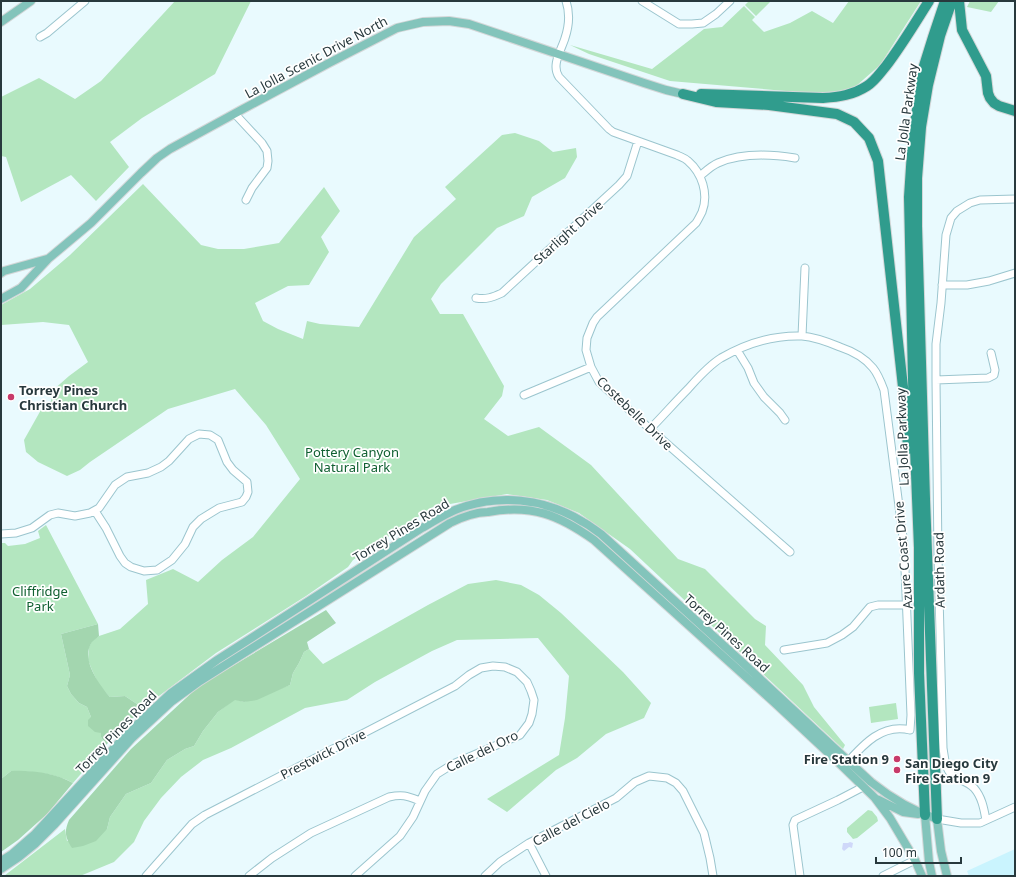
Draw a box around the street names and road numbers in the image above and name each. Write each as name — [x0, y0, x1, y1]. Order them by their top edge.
street label: La Jolla Scenic Drive North — [241, 12, 391, 102]
street label: La Jolla Parkway — [890, 62, 922, 162]
street label: Starlight Drive — [529, 196, 607, 268]
street label: Costebelle Drive — [593, 372, 677, 454]
street label: La Jolla Parkway — [891, 387, 913, 486]
street label: Torrey Pines Road — [350, 494, 452, 566]
street label: Azure Coast Drive — [889, 500, 917, 610]
street label: Ardath Road — [929, 532, 949, 608]
street label: Torrey Pines Road — [680, 590, 774, 676]
street label: Torrey Pines Road — [72, 686, 160, 778]
street label: Prestwick Drive — [277, 725, 369, 783]
street label: Calle del Oro — [443, 726, 521, 776]
street label: Calle del Cielo — [529, 794, 613, 850]

